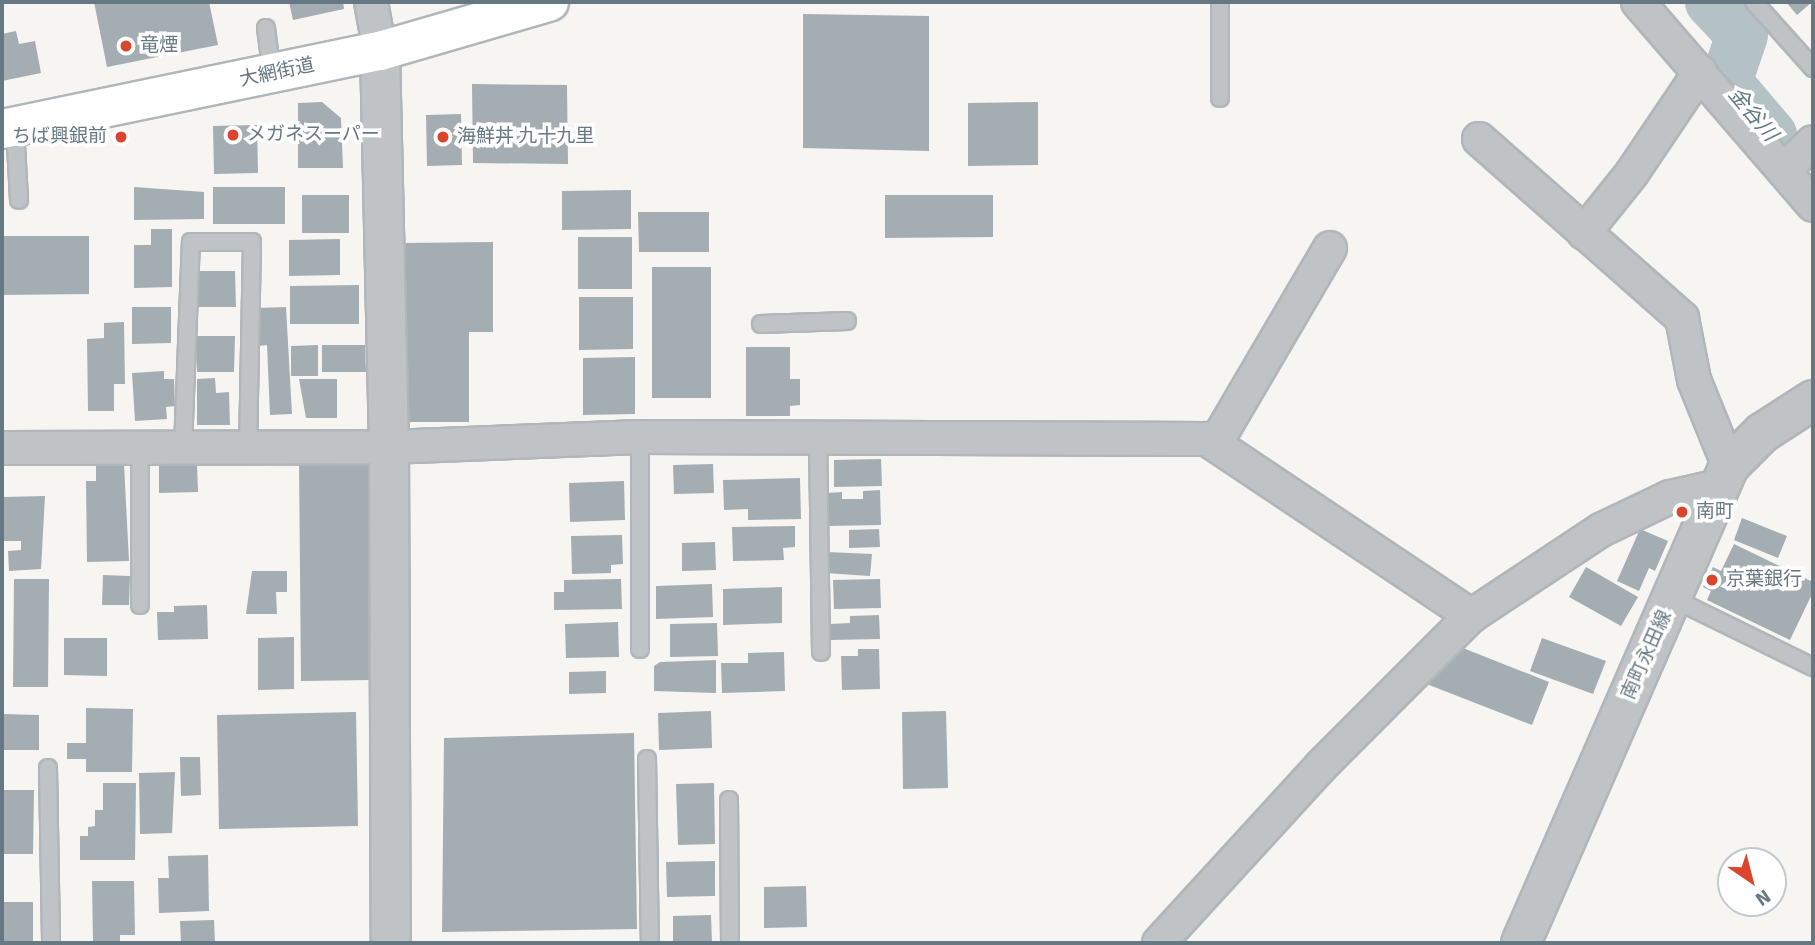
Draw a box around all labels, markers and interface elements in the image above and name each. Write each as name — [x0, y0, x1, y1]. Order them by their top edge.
place label: 竜煙 — [140, 35, 178, 57]
marker: 竜煙 — [118, 38, 134, 54]
street label: 大網街道 — [237, 54, 317, 92]
water label: 金谷川 — [1723, 82, 1783, 146]
place label: メガネスーパー — [247, 124, 380, 146]
place label: ちば興銀前 — [12, 126, 107, 148]
place label: 海鮮丼 九十九里 — [457, 126, 594, 148]
marker: メガネスーパー — [225, 127, 241, 143]
marker: ちば興銀前 — [113, 129, 129, 145]
marker: 海鮮丼 九十九里 — [435, 129, 451, 145]
place label: 南町 — [1696, 501, 1734, 523]
marker: 南町 — [1674, 504, 1690, 520]
place label: 京葉銀行 — [1726, 569, 1802, 591]
marker: 京葉銀行 — [1704, 572, 1720, 588]
street label: 南町永田線 — [1617, 607, 1677, 703]
north arrow — [1717, 847, 1787, 917]
text: N — [1751, 884, 1775, 911]

